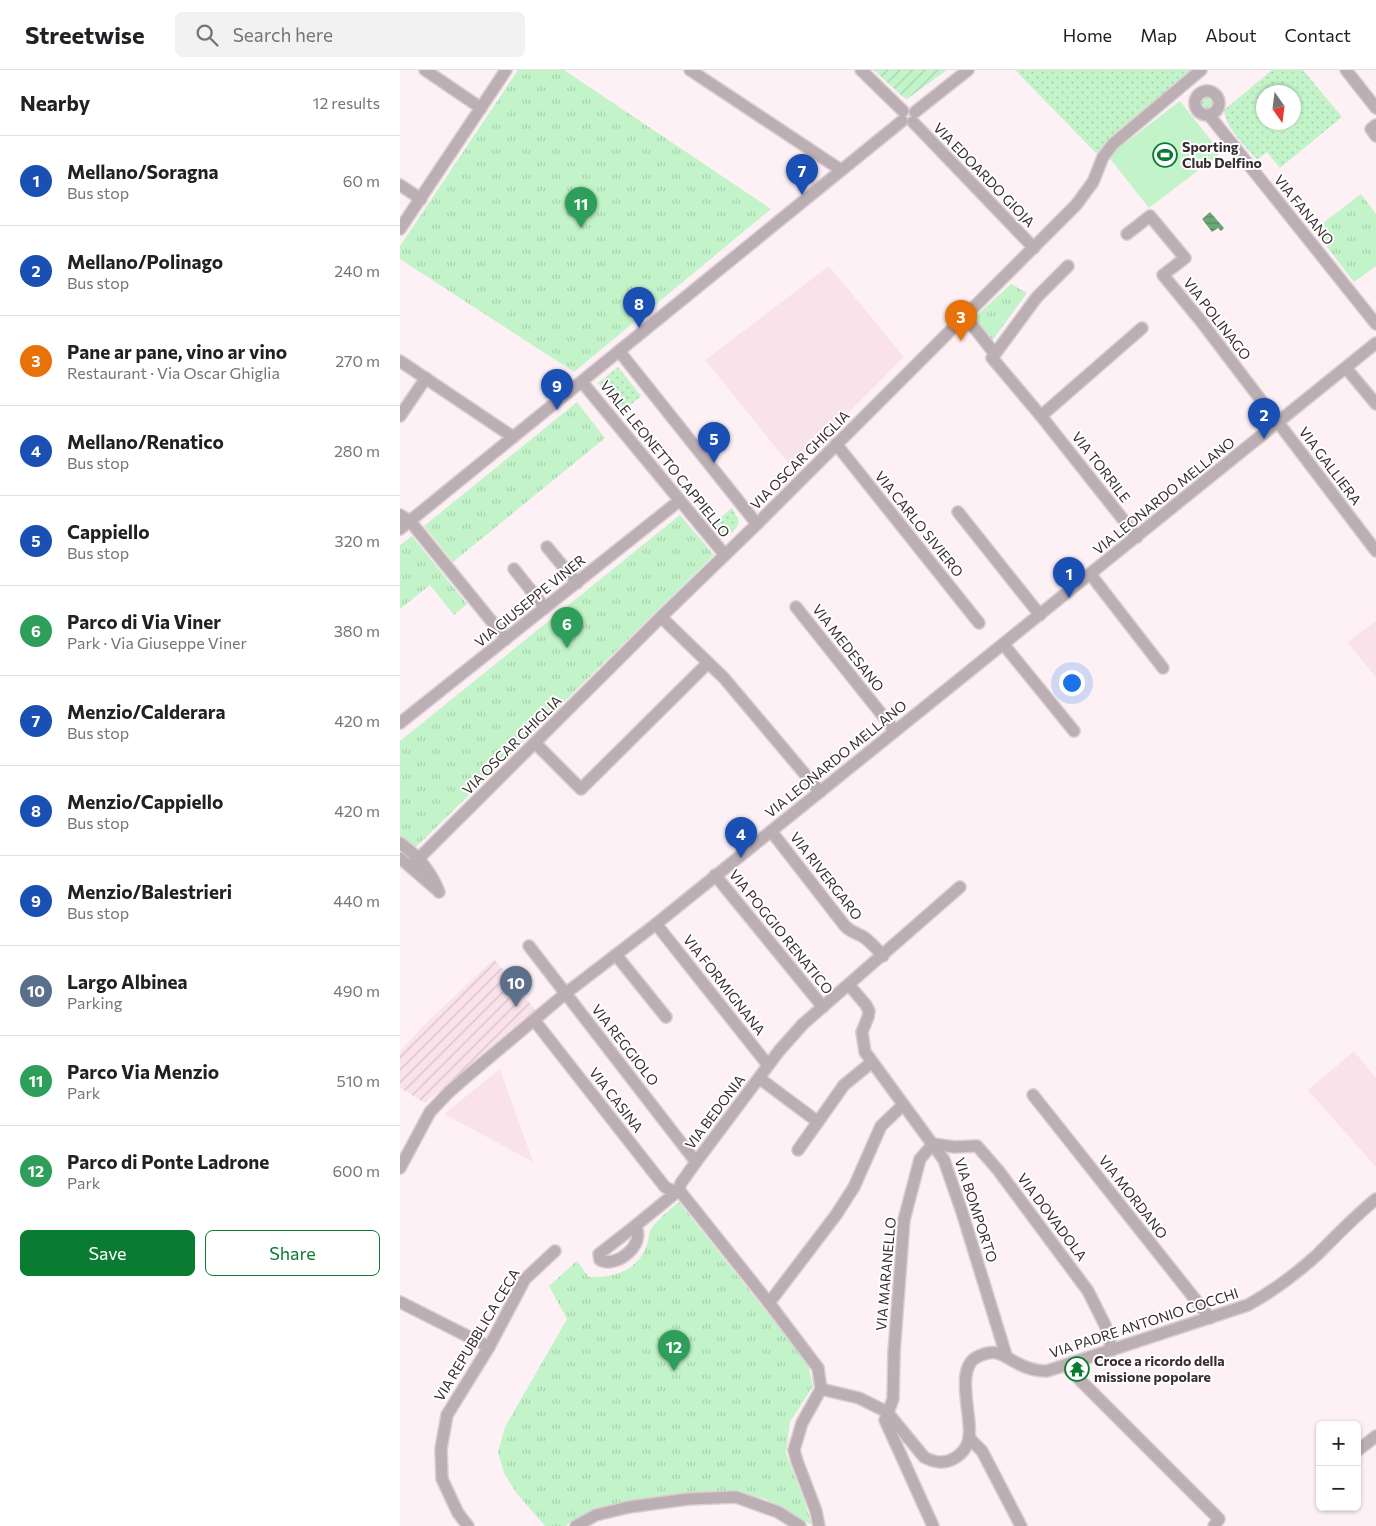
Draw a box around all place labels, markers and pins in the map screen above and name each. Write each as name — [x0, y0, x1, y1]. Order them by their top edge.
place label: Sporting Club Delfino — [1182, 138, 1262, 171]
sports icon: Sporting Club Delfino — [1152, 142, 1178, 168]
pin: 7 — [786, 154, 818, 195]
pin: 11 — [565, 187, 597, 228]
pin: 8 — [623, 287, 655, 328]
pin: 3 — [945, 300, 977, 341]
pin: 9 — [541, 369, 573, 410]
pin: 2 — [1248, 398, 1280, 439]
pin: 5 — [698, 422, 730, 463]
pin: 1 — [1053, 557, 1085, 598]
pin: 6 — [551, 607, 583, 648]
pin: 4 — [725, 817, 757, 858]
pin: 10 — [500, 966, 532, 1007]
pin: 12 — [658, 1330, 690, 1371]
place label: Croce a ricordo della missione popolare — [1094, 1352, 1225, 1385]
temple icon: Croce a ricordo della missione popolare — [1064, 1356, 1090, 1382]

